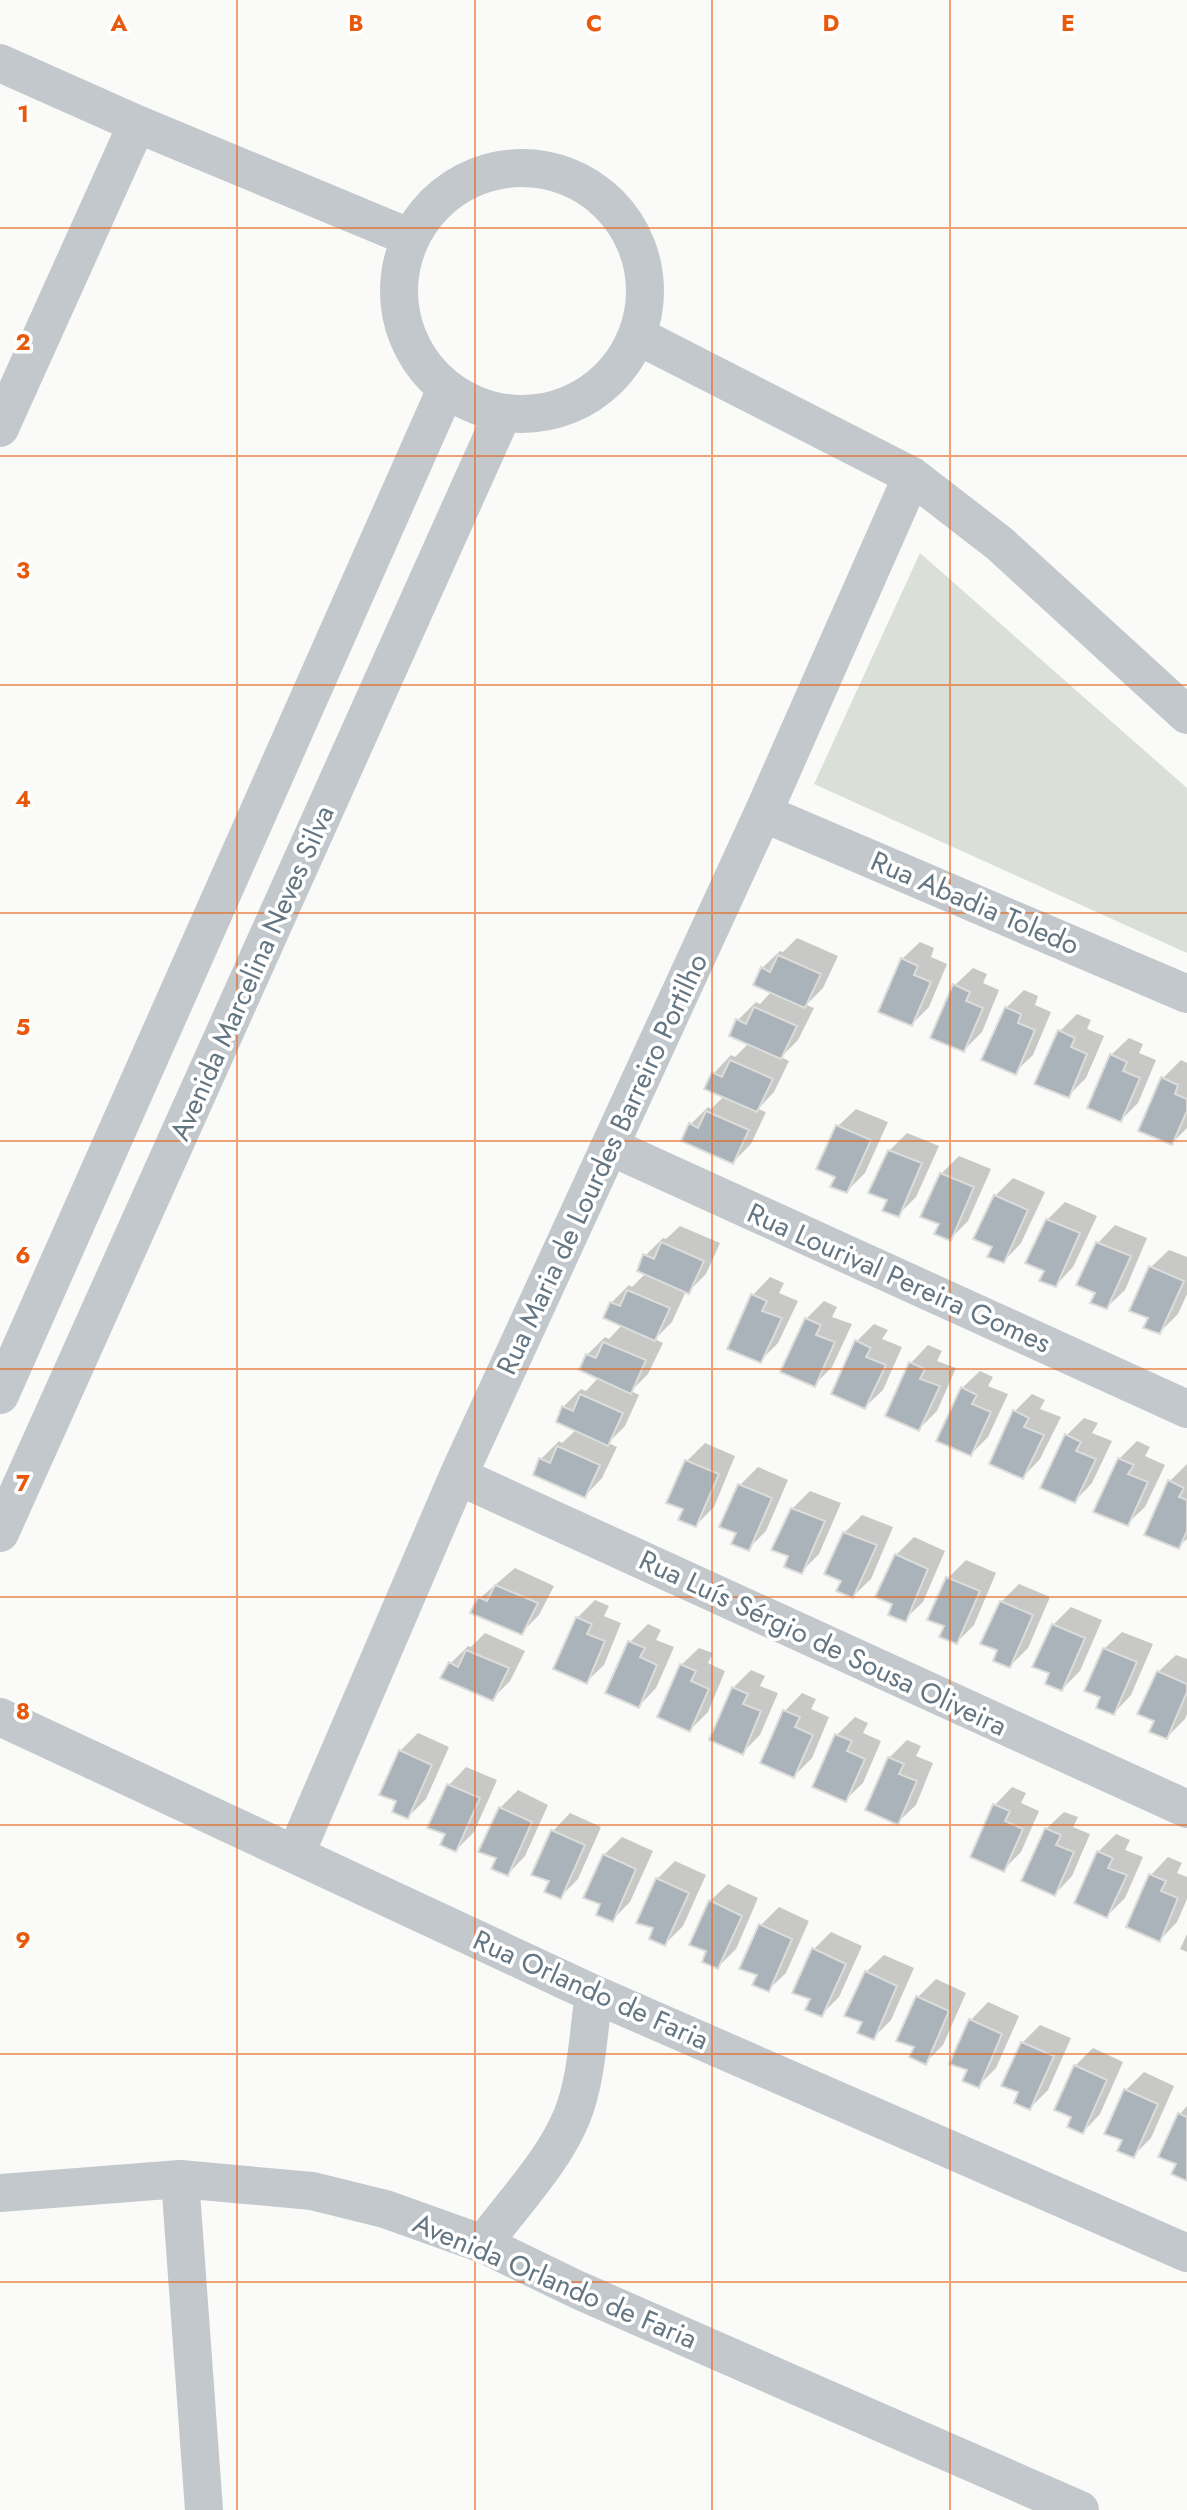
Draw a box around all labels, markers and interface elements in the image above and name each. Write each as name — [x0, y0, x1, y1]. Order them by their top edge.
text: A — [110, 6, 128, 40]
text: B — [348, 6, 364, 40]
text: C — [586, 6, 602, 40]
text: D — [823, 6, 840, 40]
text: E — [1061, 6, 1075, 40]
text: 1 — [17, 97, 29, 131]
text: 2 — [15, 325, 31, 359]
text: 3 — [16, 553, 30, 587]
text: 4 — [15, 782, 31, 816]
street label: Avenida Marcelina Neves Silva — [159, 799, 345, 1147]
street label: Rua Abadia Toledo — [864, 841, 1086, 965]
street label: Rua Maria de Lourdes Barreiro Portilho — [486, 947, 718, 1381]
text: 5 — [16, 1010, 30, 1044]
street label: Rua Lourival Pereira Gomes — [741, 1193, 1057, 1363]
text: 6 — [15, 1238, 31, 1272]
text: 7 — [16, 1466, 30, 1500]
street label: Rua Luís Sérgio de Sousa Oliveira — [632, 1540, 1014, 1746]
text: 8 — [16, 1694, 30, 1728]
street label: Rua Orlando de Faria — [467, 1920, 715, 2060]
text: 9 — [15, 1923, 31, 1957]
street label: Avenida Orlando de Faria — [407, 2203, 703, 2359]

